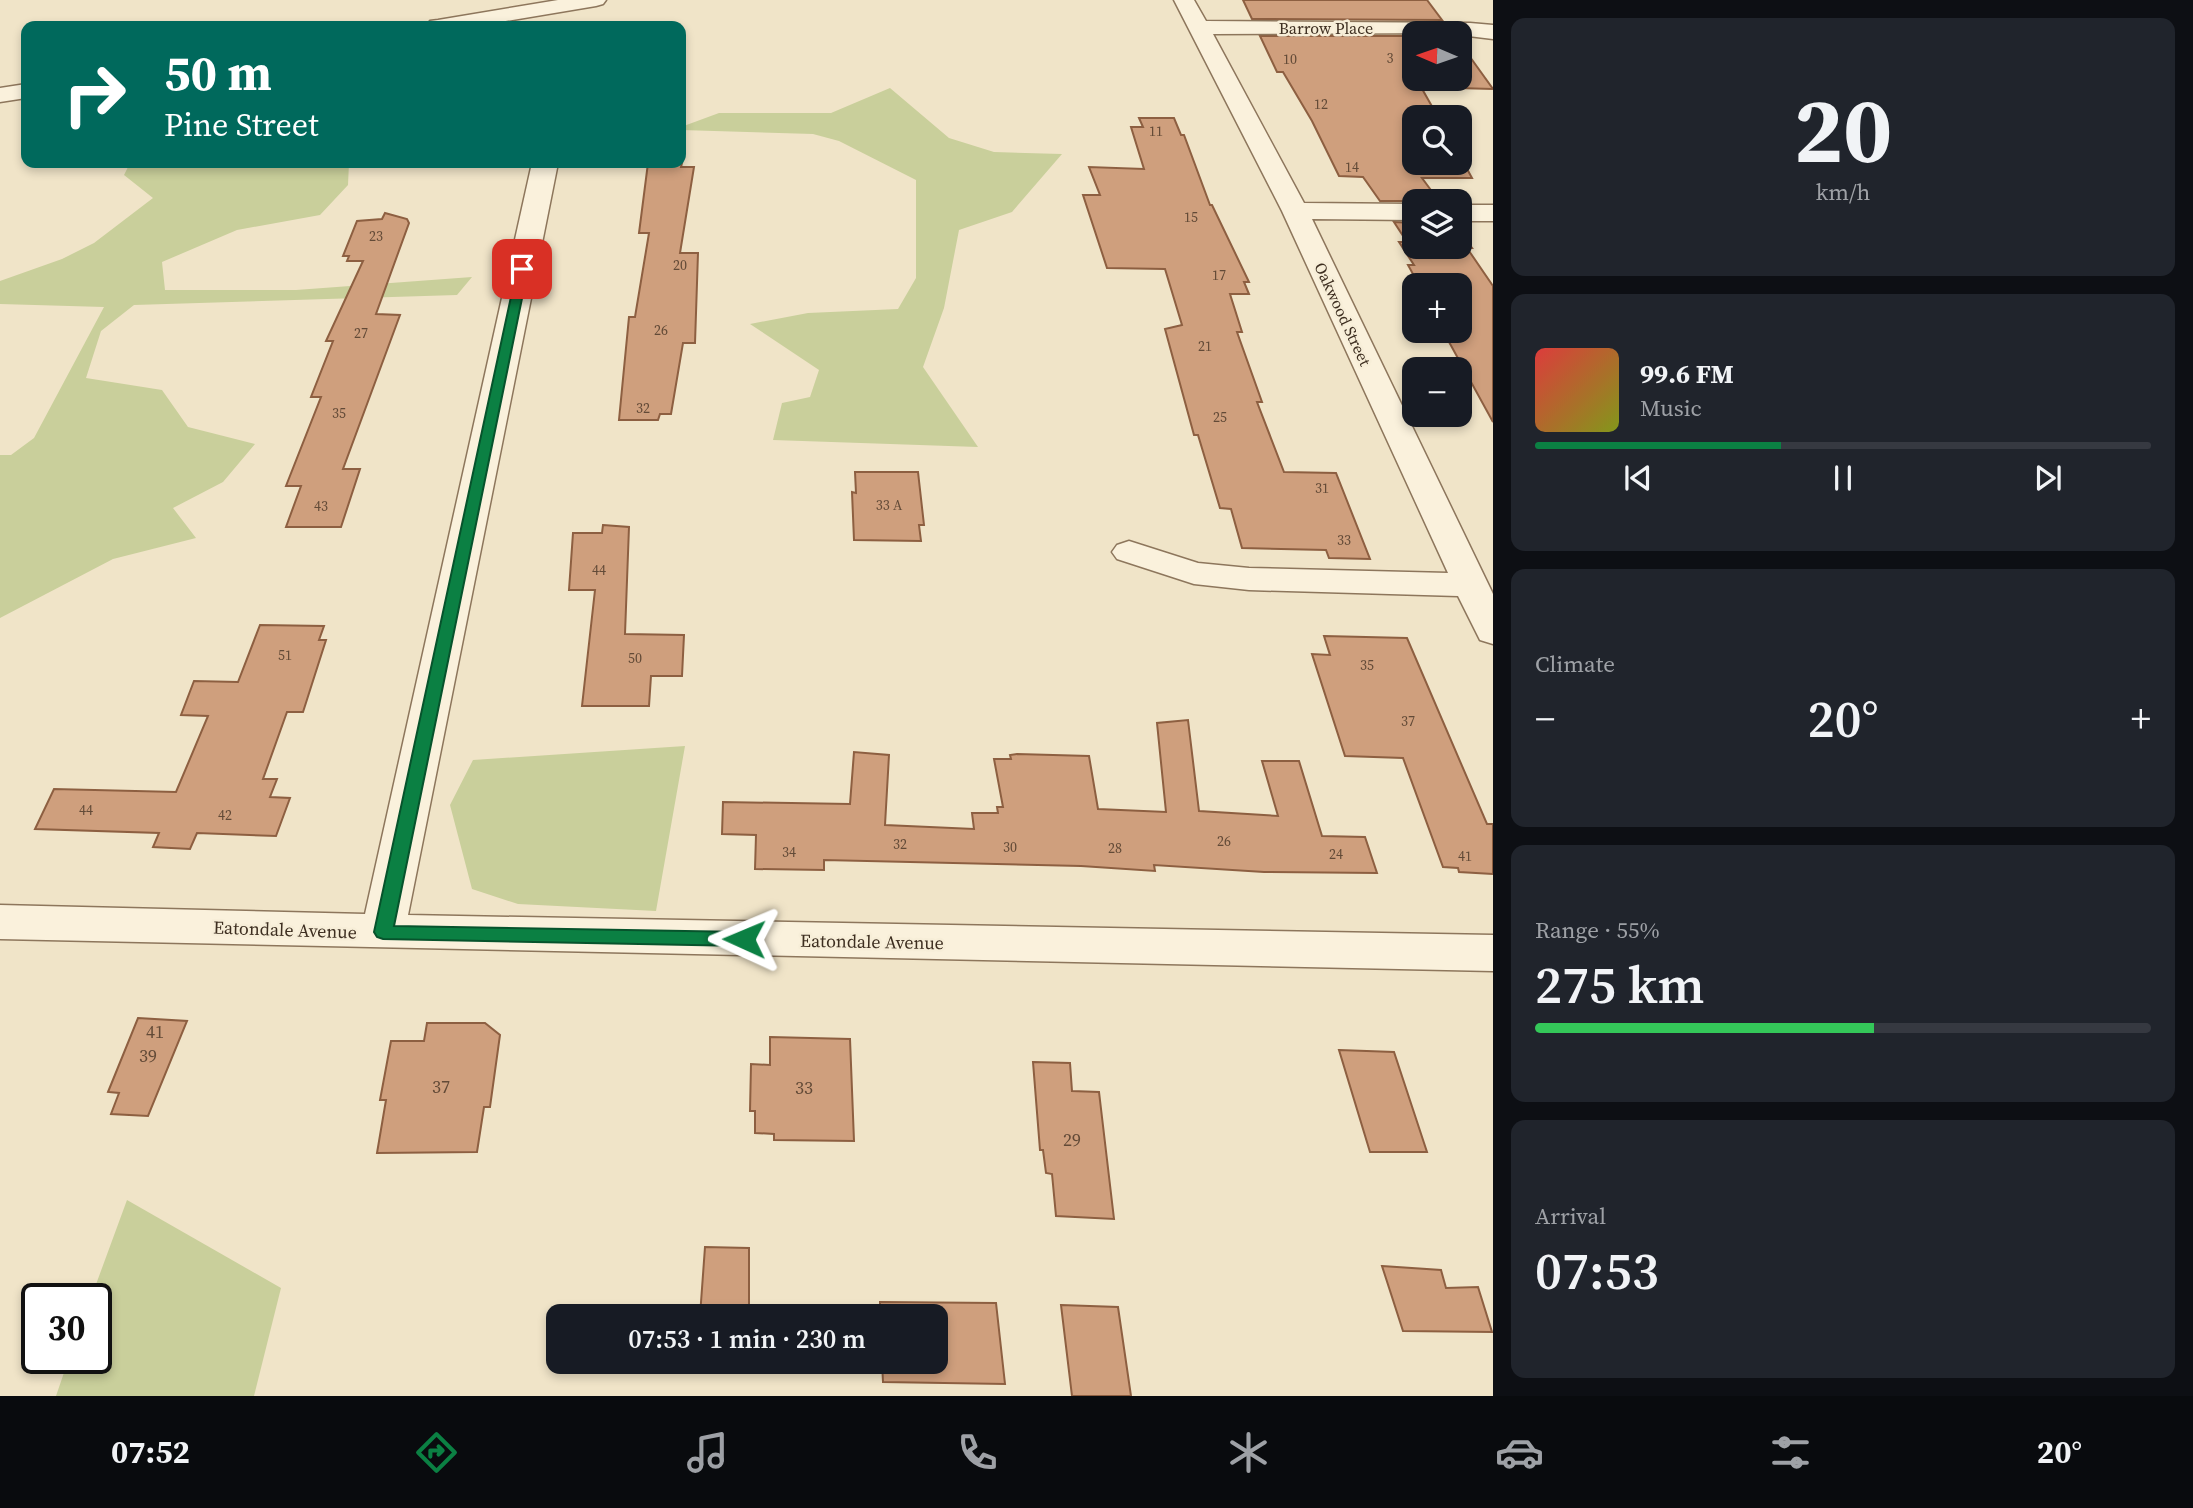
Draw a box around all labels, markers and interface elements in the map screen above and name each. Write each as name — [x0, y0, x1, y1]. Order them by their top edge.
street label: Barrow Place — [1279, 17, 1373, 39]
north arrow — [1402, 21, 1472, 91]
map controls — [1402, 21, 1472, 427]
text: 50 m — [164, 39, 272, 106]
house number: 3 — [1387, 48, 1394, 68]
icon: right — [49, 49, 140, 140]
house number: 10 — [1283, 49, 1297, 69]
text: 20 — [1794, 68, 1892, 192]
house number: 12 — [1314, 94, 1328, 114]
text: Pine Street — [164, 103, 319, 147]
button: search — [1402, 105, 1472, 175]
house number: 11 — [1149, 121, 1163, 141]
house number: 14 — [1345, 157, 1359, 177]
text: km/h — [1816, 176, 1870, 208]
button: layers — [1402, 189, 1472, 259]
house number: 15 — [1184, 207, 1198, 227]
house number: 23 — [369, 226, 383, 246]
pin — [492, 239, 552, 299]
icon: arrive — [503, 250, 541, 288]
house number: 20 — [673, 255, 687, 275]
street label: Oakwood Street — [1309, 259, 1377, 370]
house number: 17 — [1212, 265, 1226, 285]
button: + — [1402, 273, 1472, 343]
house number: 26 — [654, 320, 668, 340]
house number: 27 — [354, 323, 368, 343]
house number: 21 — [1198, 336, 1212, 356]
text: 99.6 FM — [1640, 356, 1734, 392]
button: − — [1402, 357, 1472, 427]
text: Music — [1640, 392, 1702, 424]
house number: 32 — [636, 398, 650, 418]
house number: 35 — [332, 403, 346, 423]
house number: 25 — [1213, 407, 1227, 427]
icon: previous — [1619, 459, 1657, 497]
icon: pause — [1824, 459, 1862, 497]
icon: next — [2029, 459, 2067, 497]
house number: 31 — [1315, 478, 1329, 498]
house number: 33 A — [876, 495, 903, 515]
house number: 43 — [314, 496, 328, 516]
house number: 33 — [1337, 530, 1351, 550]
house number: 44 — [592, 560, 606, 580]
house number: 51 — [278, 645, 292, 665]
house number: 50 — [628, 648, 642, 668]
text: Climate — [1535, 648, 1615, 680]
house number: 35 — [1360, 655, 1374, 675]
text: 20° — [1807, 683, 1879, 754]
text: − — [1535, 693, 1555, 745]
text: + — [2131, 693, 2151, 745]
house number: 37 — [1401, 711, 1415, 731]
house number: 44 — [79, 800, 93, 820]
house number: 42 — [218, 805, 232, 825]
house number: 26 — [1217, 831, 1231, 851]
house number: 32 — [893, 834, 907, 854]
house number: 30 — [1003, 837, 1017, 857]
house number: 28 — [1108, 838, 1122, 858]
house number: 34 — [782, 842, 796, 862]
house number: 24 — [1329, 844, 1343, 864]
house number: 41 — [1458, 846, 1472, 866]
position arrow — [707, 902, 781, 976]
text: Range · 55% — [1535, 914, 1660, 946]
street label: Eatondale Avenue — [213, 915, 357, 945]
street label: Eatondale Avenue — [800, 928, 944, 955]
text: 275 km — [1535, 949, 1704, 1020]
house number: 41 — [146, 1019, 164, 1044]
house number: 39 — [139, 1043, 157, 1068]
house number: 37 — [432, 1074, 450, 1099]
house number: 33 — [795, 1075, 813, 1100]
house number: 29 — [1063, 1127, 1081, 1152]
text: Arrival — [1535, 1200, 1606, 1232]
text: 07:53 — [1535, 1235, 1659, 1306]
speed limit sign: 30 — [21, 1283, 112, 1374]
text: 07:53 · 1 min · 230 m — [628, 1321, 866, 1357]
icon: directions — [412, 1428, 461, 1477]
icon: music — [683, 1428, 732, 1477]
icon: phone — [953, 1428, 1002, 1477]
icon: climate — [1224, 1428, 1273, 1477]
icon: car — [1495, 1428, 1544, 1477]
icon: filters — [1766, 1428, 1815, 1477]
text: 07:52 — [111, 1430, 190, 1474]
text: 20° — [2037, 1430, 2082, 1474]

